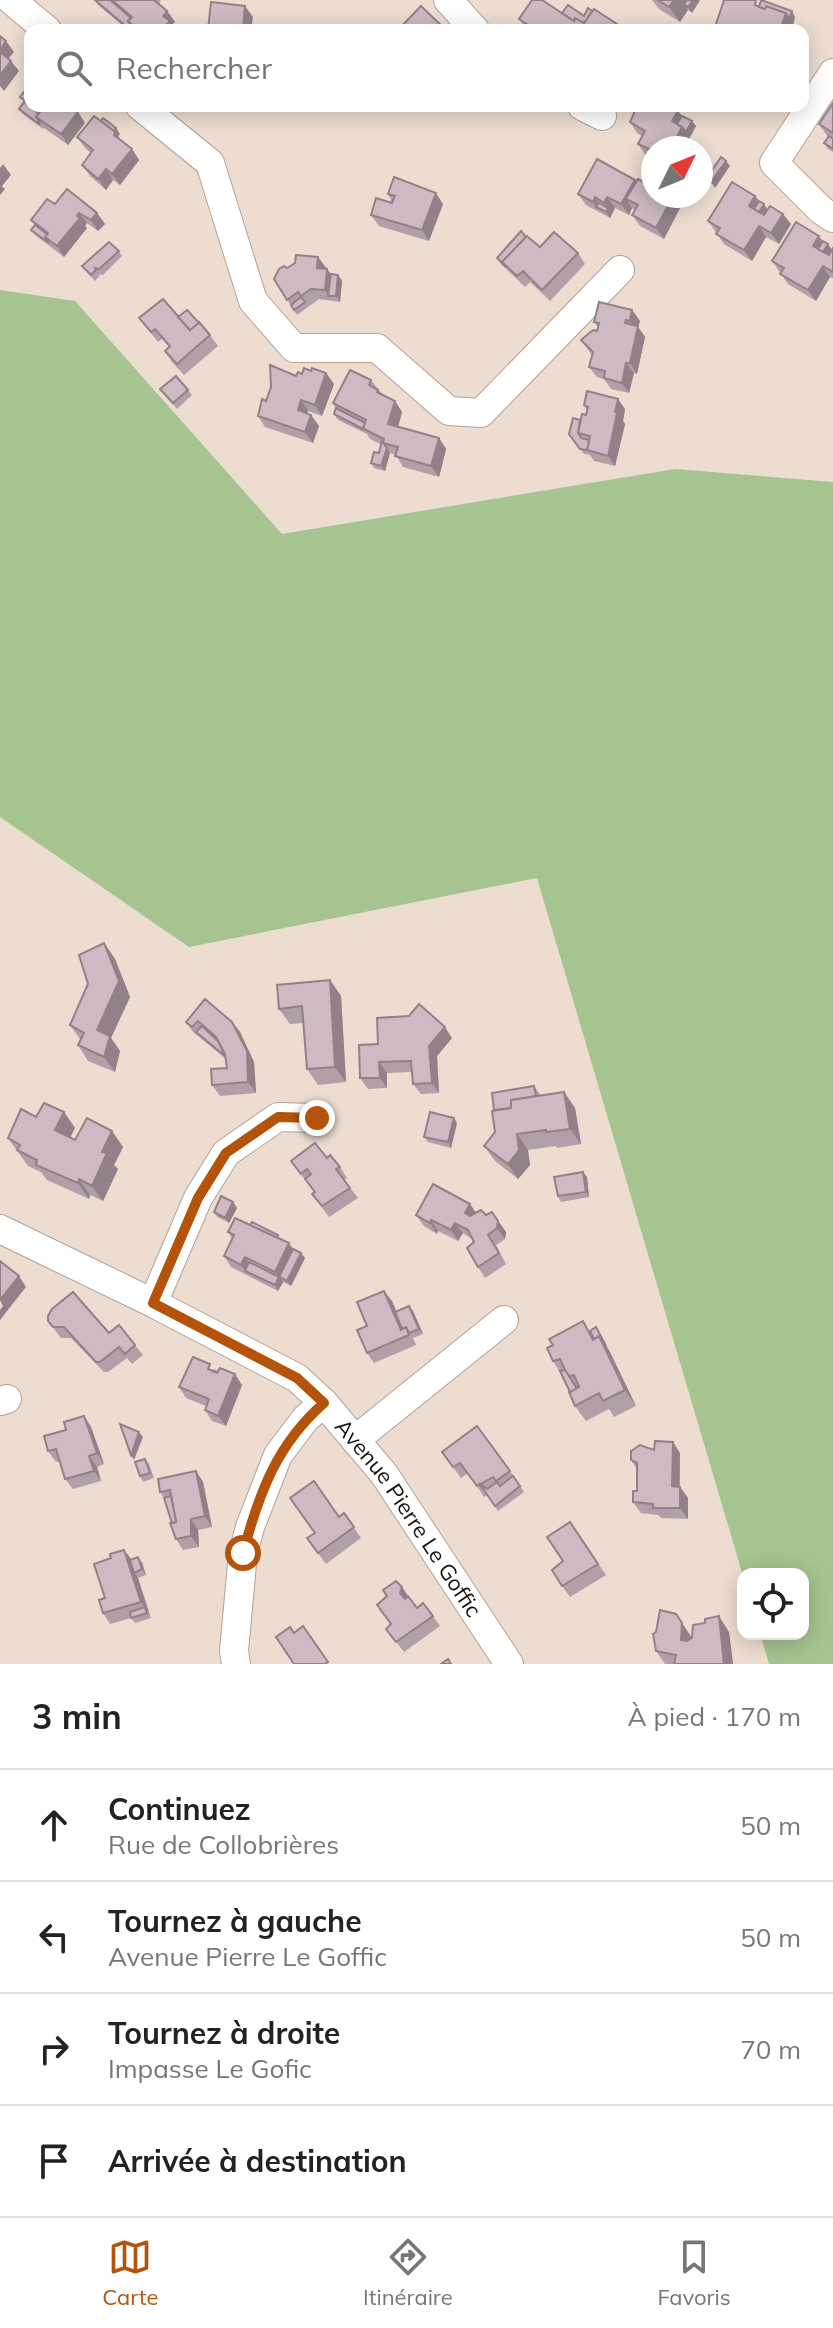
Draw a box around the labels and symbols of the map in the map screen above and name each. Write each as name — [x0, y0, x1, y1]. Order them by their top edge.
north arrow — [641, 136, 713, 208]
route end — [299, 1100, 335, 1136]
street label: Avenue Pierre Le Goffic — [329, 1413, 488, 1622]
route start — [225, 1535, 261, 1571]

